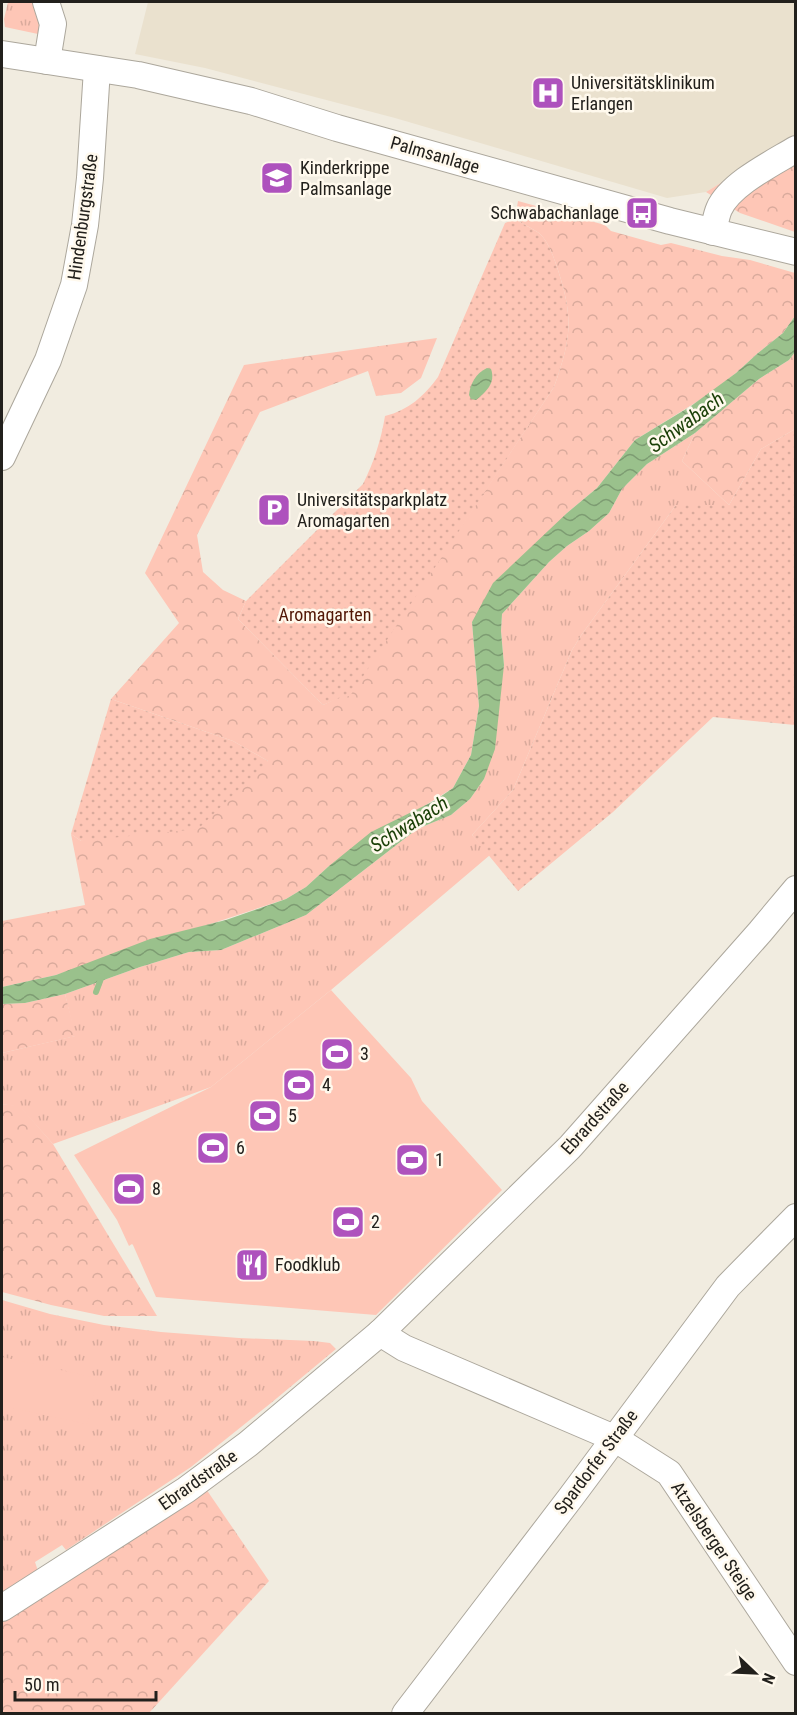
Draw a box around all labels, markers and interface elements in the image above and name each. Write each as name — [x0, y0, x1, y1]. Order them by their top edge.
place label: Universitätsklinikum Erlangen — [571, 72, 715, 114]
hospital icon: Universitätsklinikum Erlangen — [530, 75, 566, 111]
street label: Palmsanlage — [388, 132, 482, 177]
street label: Hindenburgstraße — [63, 153, 102, 281]
place label: Kinderkrippe Palmsanlage — [300, 157, 392, 199]
school or university icon: Kinderkrippe Palmsanlage — [259, 160, 295, 196]
bus stop icon: Schwabachanlage — [624, 195, 660, 231]
place label: Schwabachanlage — [490, 202, 619, 223]
water label: Schwabach — [644, 387, 728, 457]
place label: Universitätsparkplatz Aromagarten — [297, 489, 447, 531]
parking icon: Universitätsparkplatz Aromagarten — [256, 492, 292, 528]
park label: Aromagarten — [279, 604, 371, 625]
water label: Schwabach — [366, 791, 452, 857]
sports icon: 3 — [319, 1036, 355, 1072]
place label: 3 — [360, 1043, 369, 1064]
sports icon: 4 — [281, 1067, 317, 1103]
place label: 4 — [322, 1074, 331, 1095]
street label: Ebrardstraße — [556, 1077, 633, 1158]
sports icon: 5 — [247, 1098, 283, 1134]
place label: 5 — [288, 1105, 297, 1126]
sports icon: 6 — [195, 1130, 231, 1166]
place label: 6 — [236, 1137, 245, 1158]
sports icon: 1 — [394, 1142, 430, 1178]
place label: 1 — [435, 1149, 444, 1170]
sports icon: 8 — [111, 1171, 147, 1207]
place label: 8 — [152, 1178, 161, 1199]
sports icon: 2 — [330, 1204, 366, 1240]
place label: 2 — [371, 1211, 380, 1232]
restaurant icon: Foodklub — [234, 1247, 270, 1283]
place label: Foodklub — [275, 1254, 340, 1275]
street label: Spardorfer Straße — [549, 1405, 642, 1518]
street label: Ebrardstraße — [154, 1445, 241, 1514]
street label: Atzelsberger Steige — [667, 1478, 762, 1604]
north arrow — [725, 1643, 785, 1703]
scale bar — [15, 1664, 156, 1702]
text: N — [758, 1670, 779, 1687]
text: 50 m — [24, 1674, 59, 1695]

